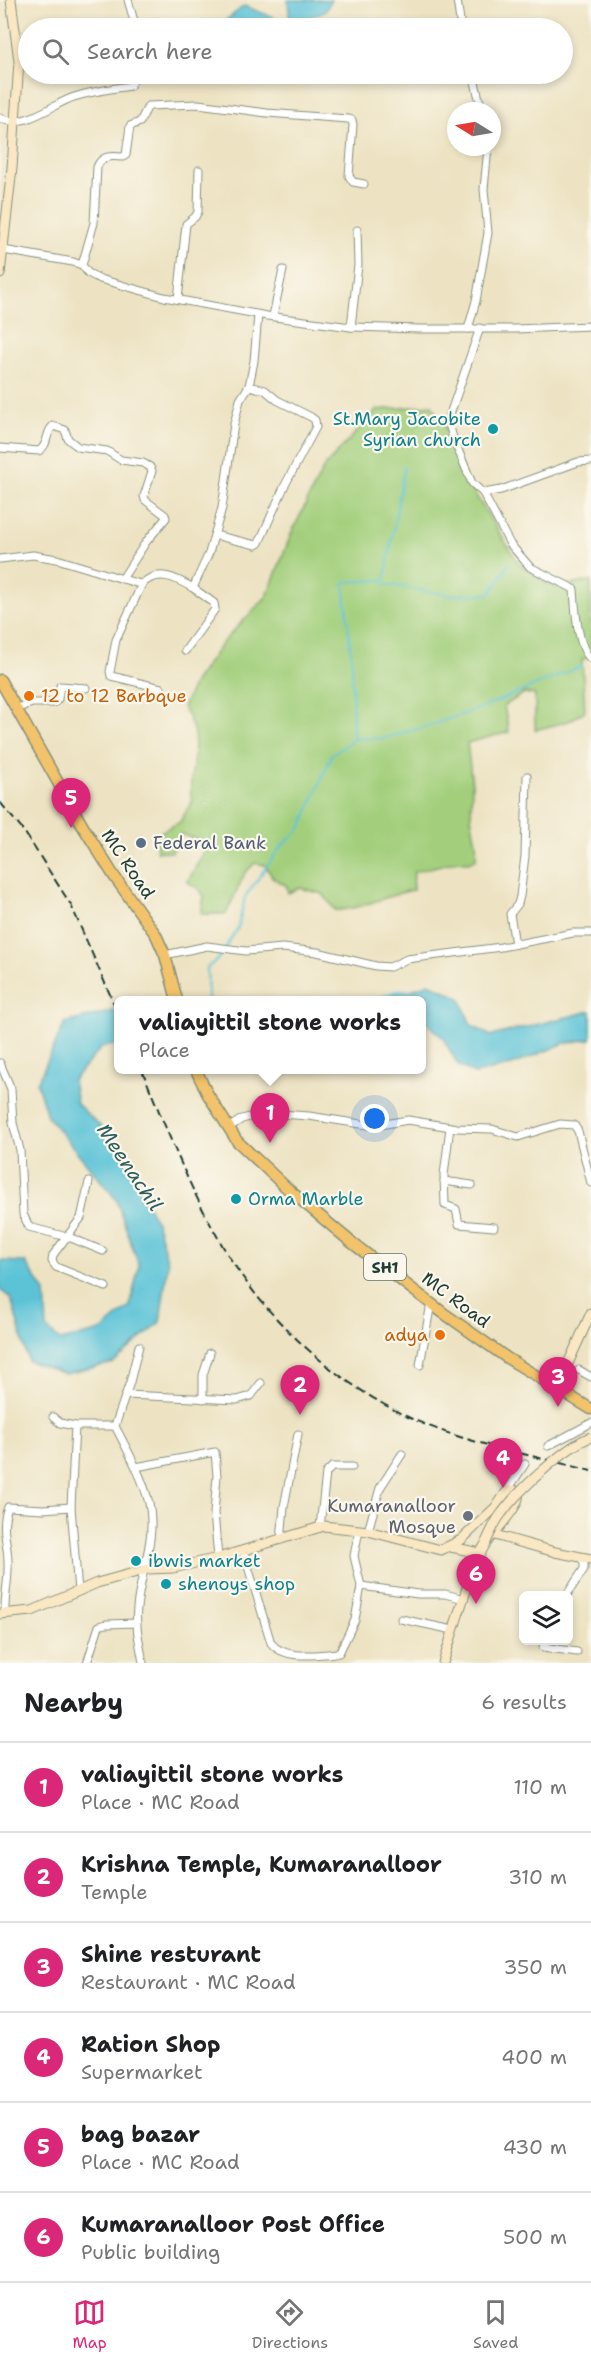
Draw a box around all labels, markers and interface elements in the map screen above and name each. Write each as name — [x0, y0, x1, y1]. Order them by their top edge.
search box — [18, 18, 573, 84]
icon: search — [39, 35, 72, 68]
text: Search here — [87, 37, 213, 66]
north arrow — [447, 102, 501, 156]
place label: St.Mary Jacobite Syrian church — [333, 407, 481, 452]
marker: St.Mary Jacobite Syrian church — [486, 422, 500, 436]
place label: 12 to 12 Barbque — [41, 684, 187, 708]
marker: 12 to 12 Barbque — [22, 689, 36, 703]
pin: 5 — [52, 778, 90, 828]
street label: MC Road — [96, 824, 160, 904]
place label: Federal Bank — [153, 831, 266, 855]
marker: Federal Bank — [134, 836, 148, 850]
popup — [114, 996, 426, 1074]
text: valiayittil stone works — [139, 1008, 401, 1037]
text: Place — [139, 1037, 190, 1063]
pin: 1 — [250, 1094, 290, 1143]
your location — [360, 1104, 389, 1133]
water label: Meenachil — [91, 1118, 169, 1216]
place label: Orma Marble — [248, 1187, 364, 1211]
marker: Orma Marble — [229, 1192, 243, 1206]
road number: SH1 — [364, 1254, 406, 1280]
street label: MC Road — [417, 1266, 495, 1334]
place label: adya — [384, 1323, 428, 1347]
marker: adya — [433, 1328, 447, 1342]
pin: 3 — [538, 1358, 578, 1407]
pin: 2 — [280, 1366, 320, 1415]
pin: 4 — [484, 1438, 522, 1488]
place label: Kumaranalloor Mosque — [327, 1494, 456, 1539]
marker: Kumaranalloor Mosque — [461, 1509, 475, 1523]
place label: ibwis market — [148, 1549, 261, 1573]
marker: ibwis market — [129, 1554, 143, 1568]
pin: 6 — [456, 1554, 496, 1604]
place label: shenoys shop — [178, 1572, 295, 1596]
marker: shenoys shop — [159, 1577, 173, 1591]
map controls — [519, 1591, 573, 1645]
button: layers — [519, 1591, 573, 1645]
text: Nearby — [24, 1685, 123, 1720]
text: 6 results — [481, 1689, 567, 1715]
text: valiayittil stone works — [81, 1760, 343, 1789]
text: 1 — [39, 1774, 48, 1800]
text: 110 m — [513, 1774, 567, 1800]
text: Place · MC Road — [81, 1789, 240, 1815]
text: Krishna Temple, Kumaranalloor — [81, 1850, 442, 1879]
text: 2 — [37, 1864, 51, 1890]
text: 310 m — [508, 1864, 567, 1890]
text: Temple — [81, 1879, 148, 1905]
text: Shine resturant — [81, 1940, 261, 1969]
text: 3 — [37, 1954, 51, 1980]
text: 350 m — [503, 1954, 567, 1980]
text: Restaurant · MC Road — [81, 1969, 296, 1995]
text: Ration Shop — [81, 2030, 220, 2059]
text: 4 — [37, 2044, 51, 2070]
text: 400 m — [501, 2044, 567, 2070]
text: Supermarket — [81, 2059, 203, 2085]
text: bag bazar — [81, 2120, 200, 2149]
text: 5 — [37, 2134, 50, 2160]
text: 430 m — [503, 2134, 567, 2160]
text: Place · MC Road — [81, 2149, 240, 2175]
text: Kumaranalloor Post Office — [81, 2210, 385, 2239]
text: 6 — [37, 2224, 51, 2250]
text: 500 m — [503, 2224, 567, 2250]
text: Public building — [81, 2239, 220, 2265]
tab: Map — [73, 2296, 107, 2353]
tab: Directions — [252, 2296, 328, 2353]
tab: Saved — [473, 2296, 519, 2353]

